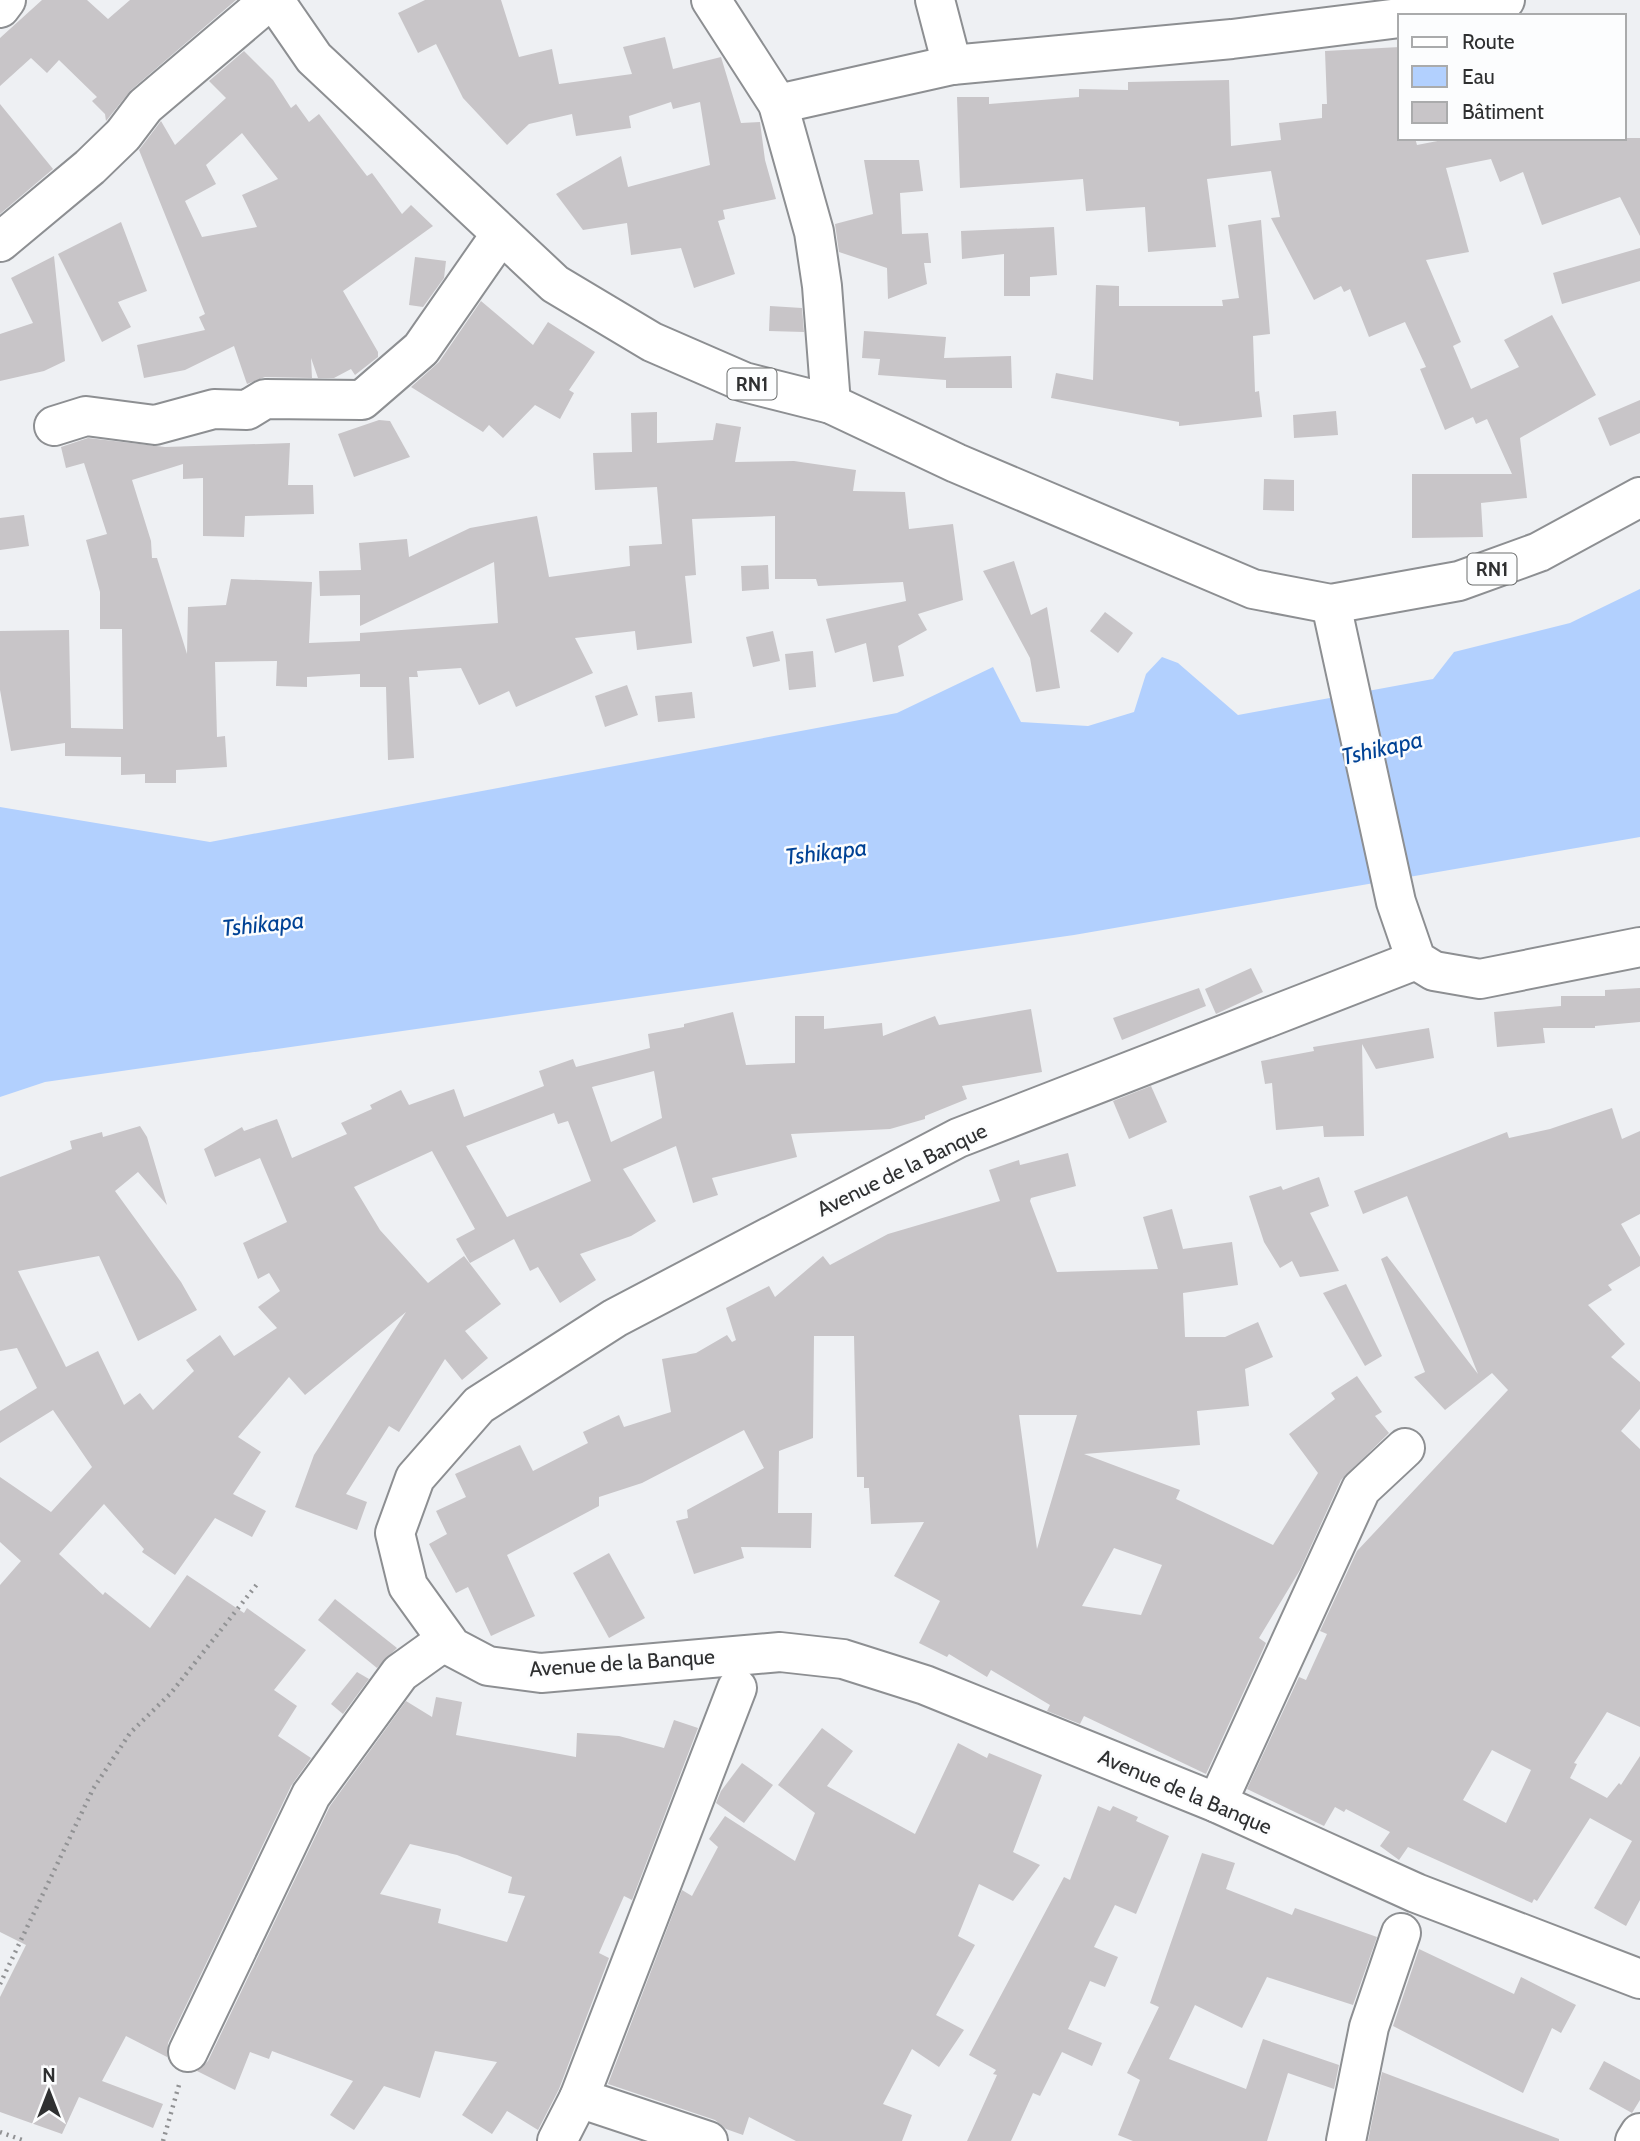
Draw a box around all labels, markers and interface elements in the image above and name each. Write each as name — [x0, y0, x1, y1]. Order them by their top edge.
legend — [1398, 14, 1626, 140]
text: Route — [1462, 29, 1515, 54]
text: Eau — [1462, 64, 1495, 89]
text: Bâtiment — [1462, 99, 1544, 124]
road number: RN1 — [728, 368, 776, 400]
road number: RN1 — [1468, 554, 1516, 584]
water label: Tshikapa — [1339, 725, 1425, 771]
water label: Tshikapa — [783, 833, 869, 871]
water label: Tshikapa — [221, 906, 305, 942]
street label: Avenue de la Banque — [813, 1117, 991, 1222]
street label: Avenue de la Banque — [528, 1644, 716, 1681]
street label: Avenue de la Banque — [1095, 1744, 1276, 1839]
north arrow — [14, 2057, 84, 2127]
text: N — [42, 2064, 56, 2087]

